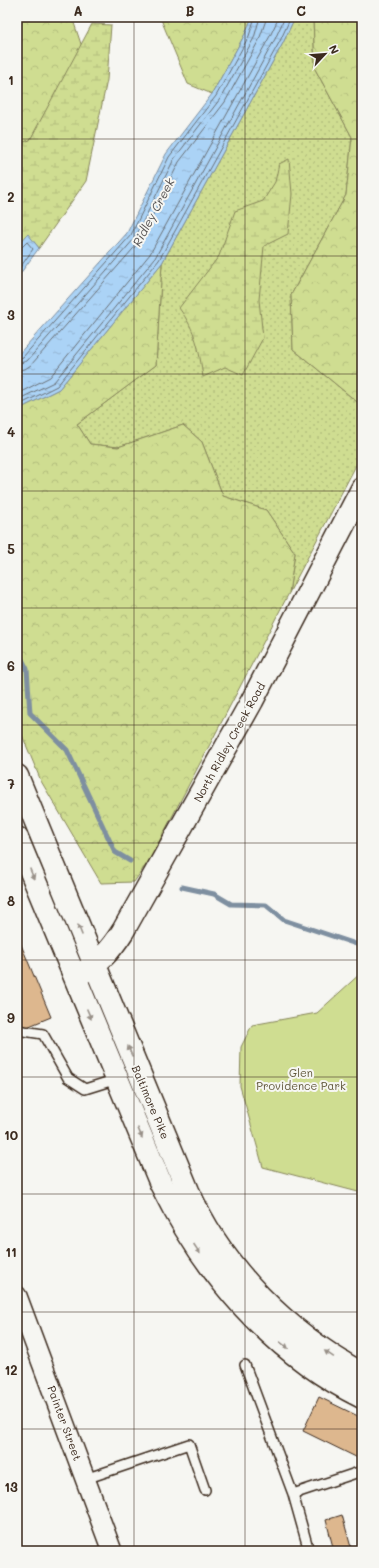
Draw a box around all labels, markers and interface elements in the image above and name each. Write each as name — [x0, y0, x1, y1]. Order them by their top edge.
text: A — [73, 2, 83, 19]
text: B — [186, 2, 195, 19]
text: C — [296, 2, 306, 19]
north arrow — [305, 34, 345, 74]
text: N — [326, 42, 343, 56]
text: 1 — [8, 71, 14, 88]
water label: Ridley Creek — [128, 174, 178, 249]
text: 2 — [7, 188, 15, 205]
text: 3 — [7, 306, 15, 323]
text: 4 — [7, 423, 15, 440]
text: 5 — [7, 540, 15, 557]
text: 6 — [7, 657, 15, 674]
street label: North Ridley Creek Road — [190, 679, 268, 805]
text: 7 — [7, 775, 15, 792]
one-way arrow — [29, 869, 35, 881]
text: 8 — [7, 892, 15, 909]
one-way arrow — [76, 924, 82, 936]
one-way arrow — [86, 1008, 92, 1019]
text: 9 — [7, 1009, 15, 1026]
one-way arrow — [126, 1045, 132, 1057]
street label: Baltimore Pike — [129, 1063, 173, 1141]
park label: Glen Providence Park — [256, 1065, 346, 1093]
text: 10 — [4, 1126, 18, 1143]
one-way arrow — [137, 1128, 143, 1140]
text: 11 — [5, 1243, 17, 1260]
one-way arrow — [194, 1244, 201, 1255]
one-way arrow — [279, 1341, 290, 1350]
one-way arrow — [324, 1350, 334, 1358]
text: 12 — [4, 1361, 18, 1378]
street label: Painter Street — [44, 1383, 86, 1463]
text: 13 — [4, 1478, 18, 1495]

